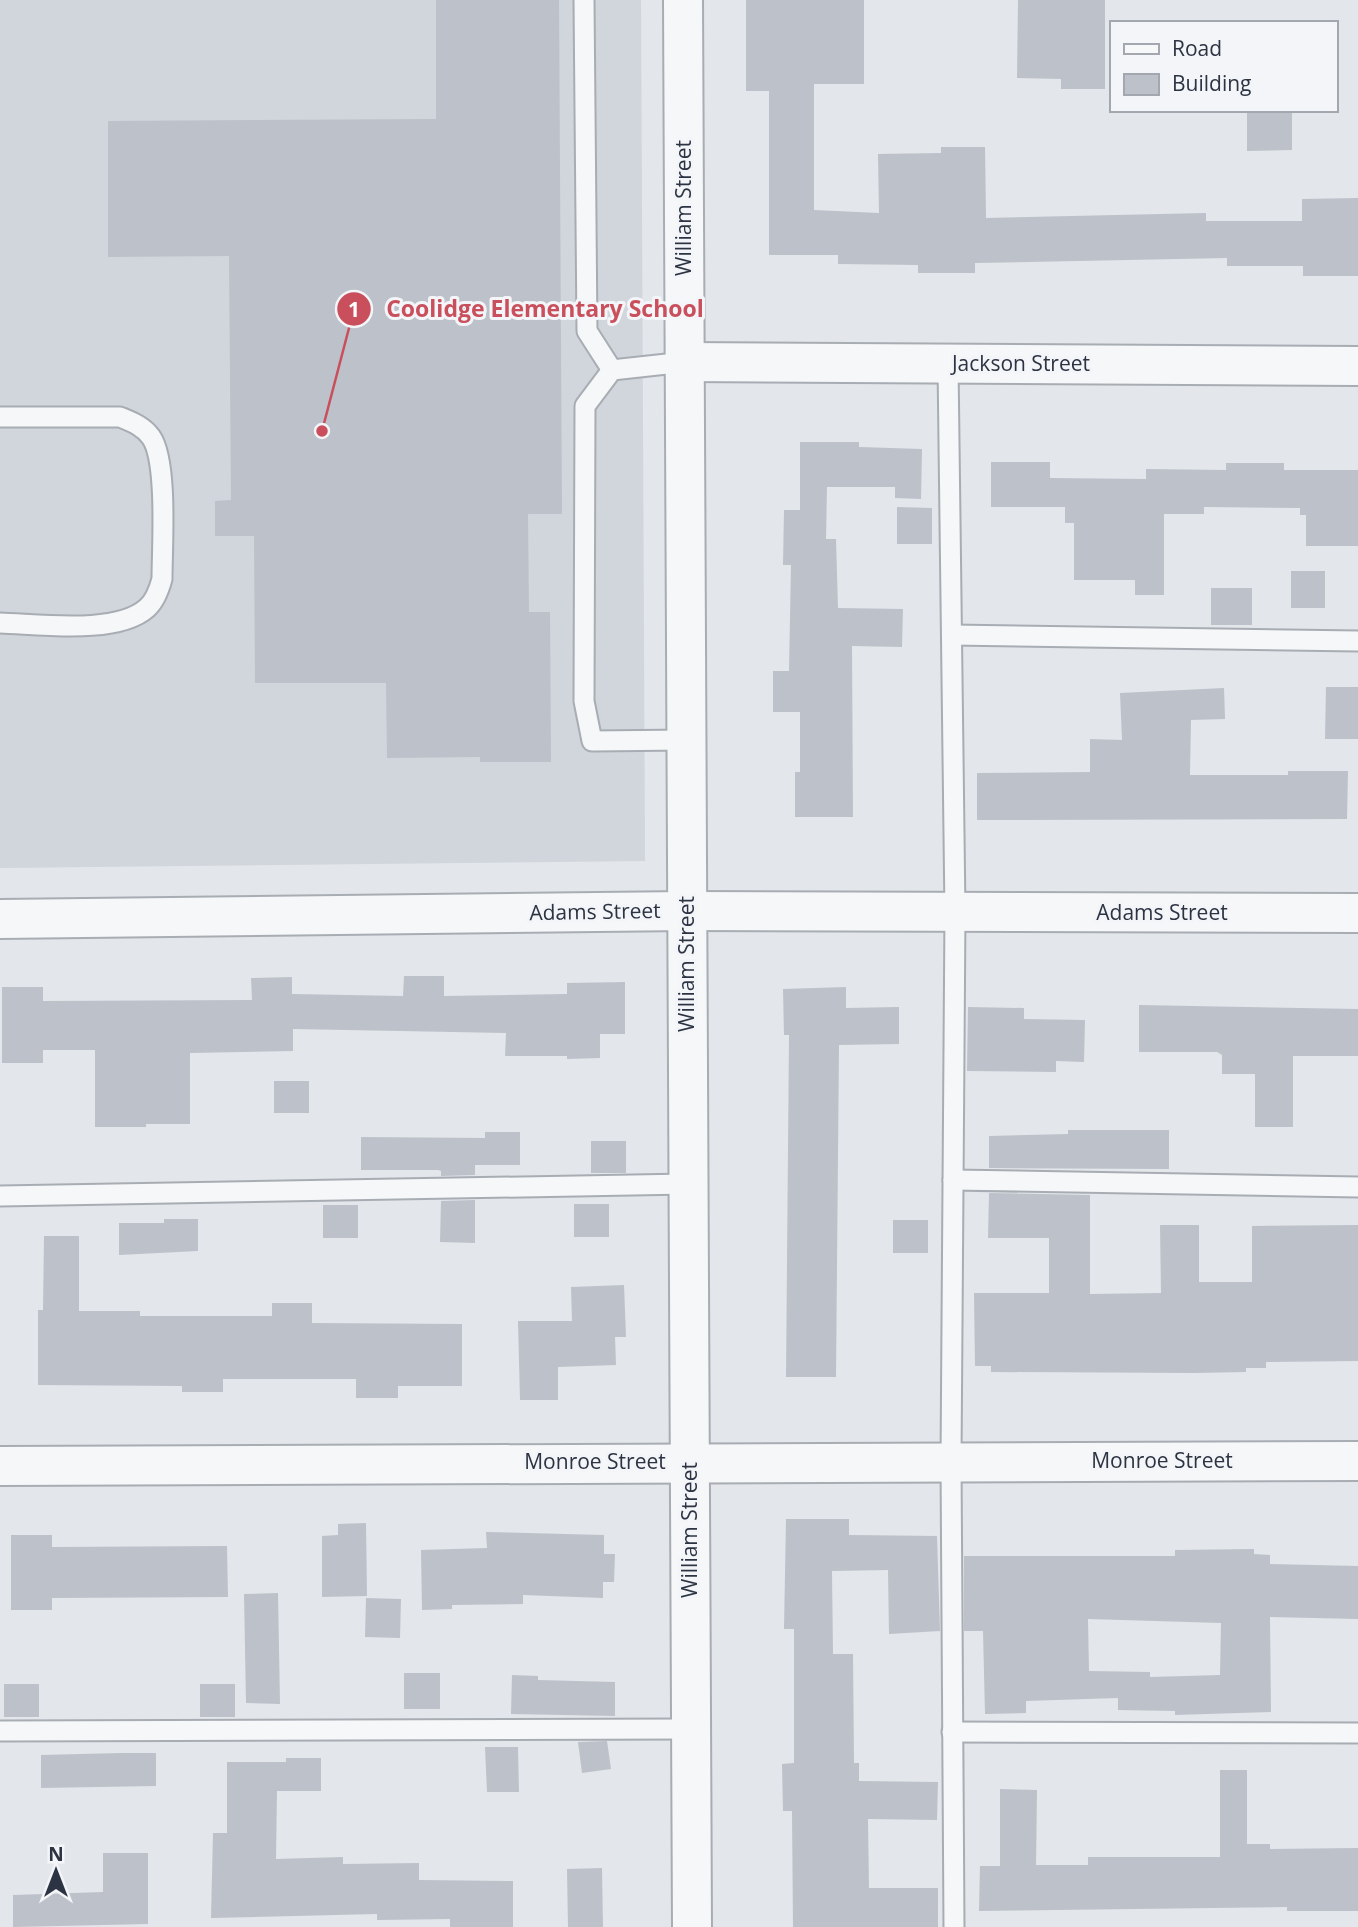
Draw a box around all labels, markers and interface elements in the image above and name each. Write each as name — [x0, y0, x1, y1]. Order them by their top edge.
legend — [1110, 21, 1337, 112]
text: Road — [1172, 34, 1222, 62]
text: Building — [1172, 69, 1251, 97]
street label: William Street — [669, 140, 697, 276]
callout: Coolidge Elementary School — [337, 287, 717, 331]
text: Coolidge Elementary School — [386, 292, 704, 324]
text: 1 — [348, 295, 360, 323]
street label: Jackson Street — [950, 349, 1090, 377]
street label: Adams Street — [529, 896, 661, 926]
street label: William Street — [672, 896, 700, 1032]
street label: Adams Street — [1096, 898, 1228, 926]
street label: Monroe Street — [1091, 1446, 1233, 1474]
street label: Monroe Street — [524, 1447, 666, 1475]
street label: William Street — [675, 1462, 703, 1598]
north arrow — [21, 1836, 91, 1906]
text: N — [48, 1841, 64, 1867]

